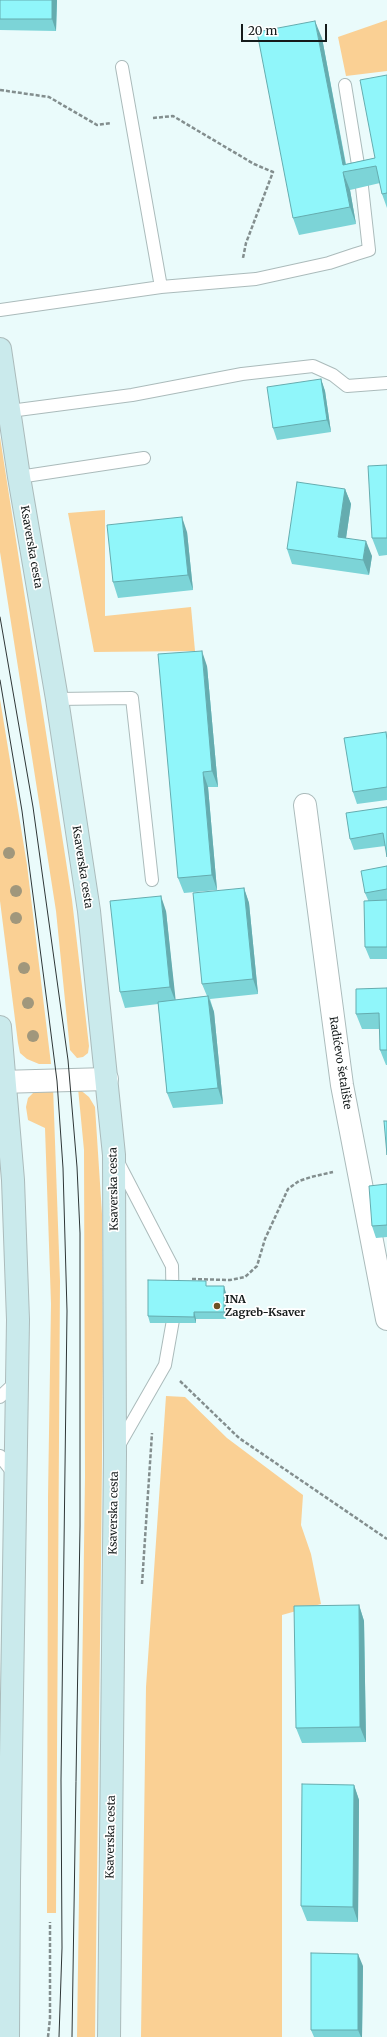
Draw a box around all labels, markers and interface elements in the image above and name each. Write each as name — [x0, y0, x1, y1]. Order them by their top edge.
scale bar — [243, 16, 329, 42]
text: 20 m — [248, 23, 277, 38]
street label: Ksaverska cesta — [17, 505, 45, 589]
street label: Ksaverska cesta — [69, 825, 95, 909]
street label: Radićevo šetalište — [326, 1016, 354, 1110]
street label: Ksaverska cesta — [107, 1147, 121, 1231]
place label: INA Zagreb-Ksaver — [225, 1293, 305, 1319]
marker: INA Zagreb-Ksaver — [212, 1301, 222, 1311]
street label: Ksaverska cesta — [107, 1471, 121, 1555]
street label: Ksaverska cesta — [104, 1795, 118, 1879]

